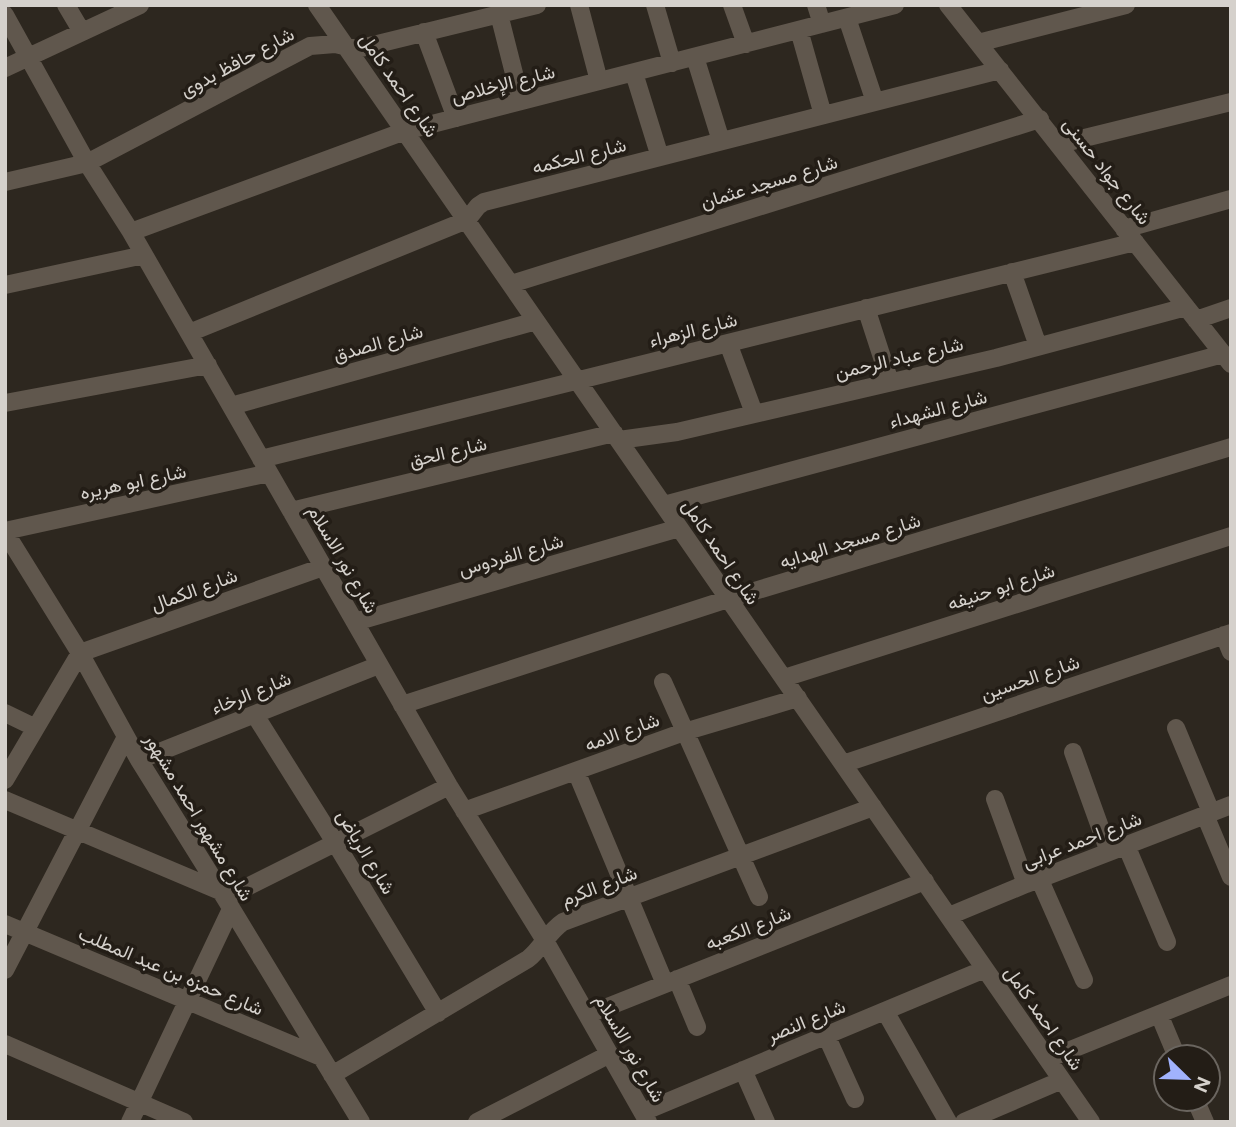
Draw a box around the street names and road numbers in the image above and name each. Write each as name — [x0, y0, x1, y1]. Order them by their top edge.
street label: شارع حافظ بدوى — [176, 22, 299, 103]
street label: شارع احمد كامل — [354, 28, 443, 142]
street label: شارع الإخلاص — [449, 60, 557, 109]
street label: شارع جواد حسنى — [1057, 113, 1156, 230]
street label: شارع الحكمه — [530, 133, 629, 180]
street label: شارع مسجد عثمان — [698, 150, 841, 215]
street label: شارع الزهراء — [647, 308, 740, 353]
street label: شارع الصدق — [330, 319, 426, 368]
street label: شارع عباد الرحمن — [832, 332, 966, 385]
street label: شارع الشهداء — [886, 385, 990, 434]
street label: شارع الحق — [407, 432, 489, 473]
street label: شارع ابو هريره — [78, 460, 188, 505]
street label: شارع احمد كامل — [677, 495, 765, 610]
street label: شارع نور الاسلام — [302, 501, 383, 618]
street label: شارع مسجد الهدايه — [777, 509, 924, 574]
street label: شارع الفردوس — [456, 529, 566, 582]
street label: شارع ابو حنيفه — [944, 559, 1058, 616]
street label: شارع الكمال — [148, 564, 241, 617]
street label: شارع الحسين — [978, 650, 1083, 707]
street label: شارع الرخاء — [208, 667, 295, 720]
street label: شارع الامه — [581, 708, 663, 757]
street label: شارع مشهور احمد مشهور — [138, 728, 258, 906]
street label: شارع الرياض — [331, 805, 400, 899]
street label: شارع احمد عرابى — [1019, 807, 1145, 874]
street label: شارع الكرم — [558, 861, 641, 912]
street label: شارع الكعبه — [702, 901, 794, 956]
street label: شارع حمزه بن عبد المطلب — [75, 922, 267, 1021]
street label: شارع احمد كامل — [999, 961, 1088, 1075]
street label: شارع نور الاسلام — [589, 990, 670, 1107]
street label: شارع النصر — [762, 995, 849, 1048]

